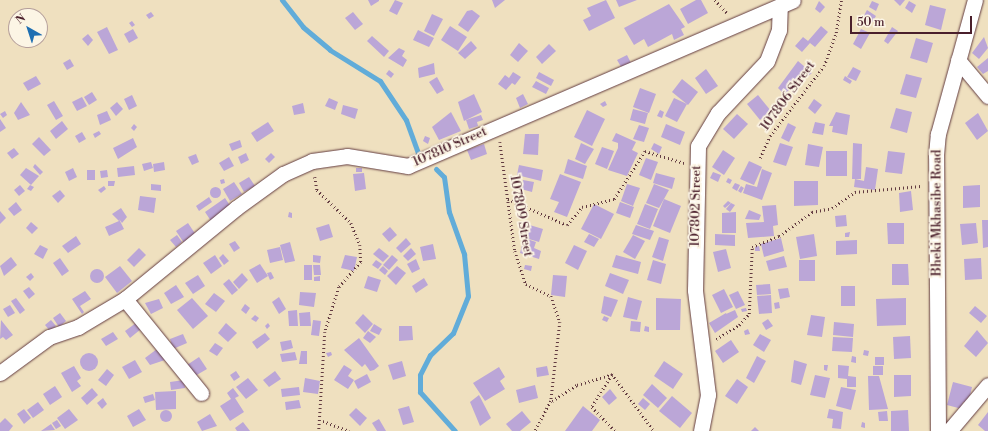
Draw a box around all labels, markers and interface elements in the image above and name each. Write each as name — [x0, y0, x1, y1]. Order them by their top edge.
north arrow — [8, 8, 48, 48]
scale bar — [852, 8, 974, 34]
text: N — [13, 11, 29, 28]
text: 50 m — [857, 15, 885, 30]
street label: 107806 Street — [757, 58, 819, 134]
street label: 107810 Street — [411, 124, 489, 170]
street label: Bheki Mkhasibe Road — [929, 150, 945, 276]
street label: 107802 Street — [687, 165, 705, 247]
street label: 107809 Street — [506, 174, 536, 258]

